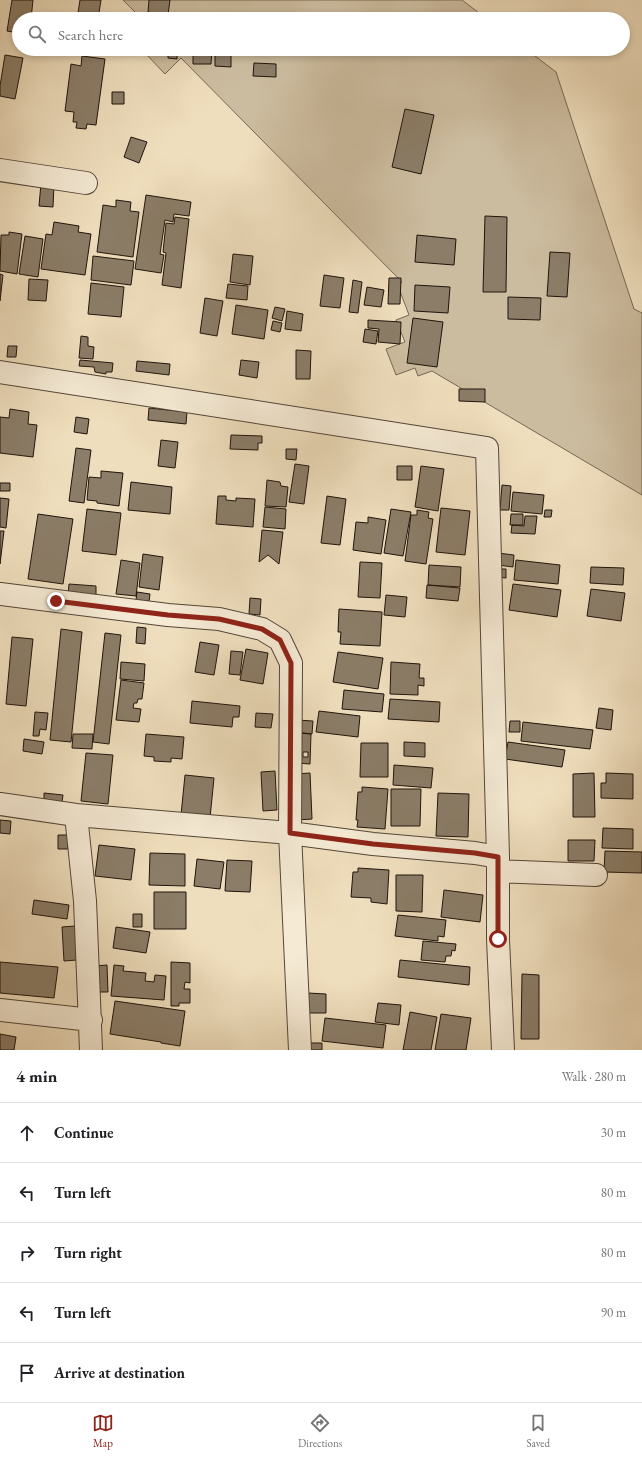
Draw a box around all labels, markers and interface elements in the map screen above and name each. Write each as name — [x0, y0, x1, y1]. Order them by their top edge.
search box — [12, 12, 630, 56]
icon: search — [26, 23, 48, 45]
text: Search here — [58, 25, 123, 44]
route end — [47, 592, 65, 610]
route start — [489, 930, 507, 948]
text: 4 min — [16, 1065, 57, 1087]
text: Walk · 280 m — [562, 1068, 626, 1085]
icon: ahead — [16, 1122, 38, 1144]
text: Continue — [54, 1123, 114, 1142]
text: 30 m — [601, 1124, 626, 1141]
icon: left — [16, 1182, 38, 1204]
text: Turn left — [54, 1183, 111, 1202]
text: 80 m — [601, 1184, 626, 1201]
icon: right — [16, 1242, 38, 1264]
text: Turn right — [54, 1243, 122, 1262]
text: 80 m — [601, 1244, 626, 1261]
icon: left — [16, 1302, 38, 1324]
text: Turn left — [54, 1303, 111, 1322]
text: 90 m — [601, 1304, 626, 1321]
icon: arrive — [16, 1362, 38, 1384]
text: Arrive at destination — [54, 1363, 185, 1382]
tab: Map — [92, 1412, 114, 1450]
tab: Directions — [298, 1412, 342, 1450]
tab: Saved — [526, 1412, 550, 1450]

